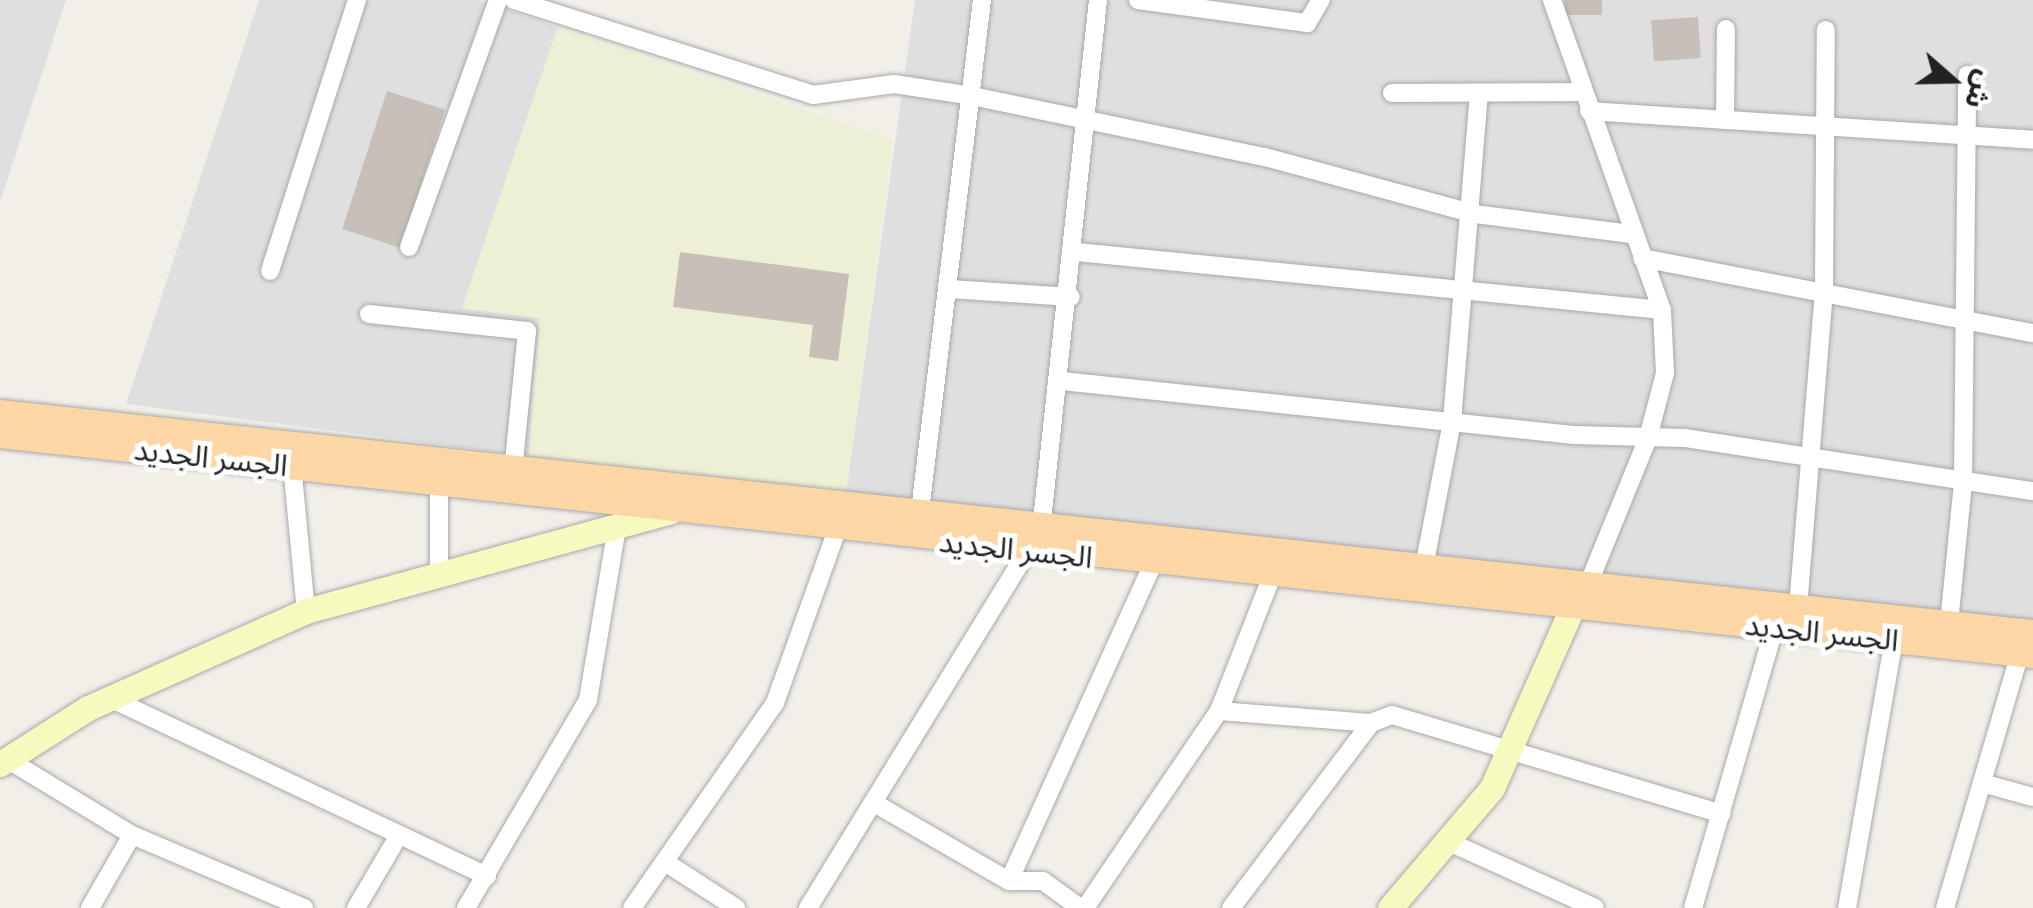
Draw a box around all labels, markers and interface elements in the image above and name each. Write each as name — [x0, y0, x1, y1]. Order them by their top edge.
north arrow — [1903, 30, 2003, 130]
text: ش — [1959, 66, 2004, 114]
street label: الجسر الجديد — [133, 430, 289, 482]
street label: الجسر الجديد — [938, 522, 1094, 574]
street label: الجسر الجديد — [1744, 605, 1900, 657]

